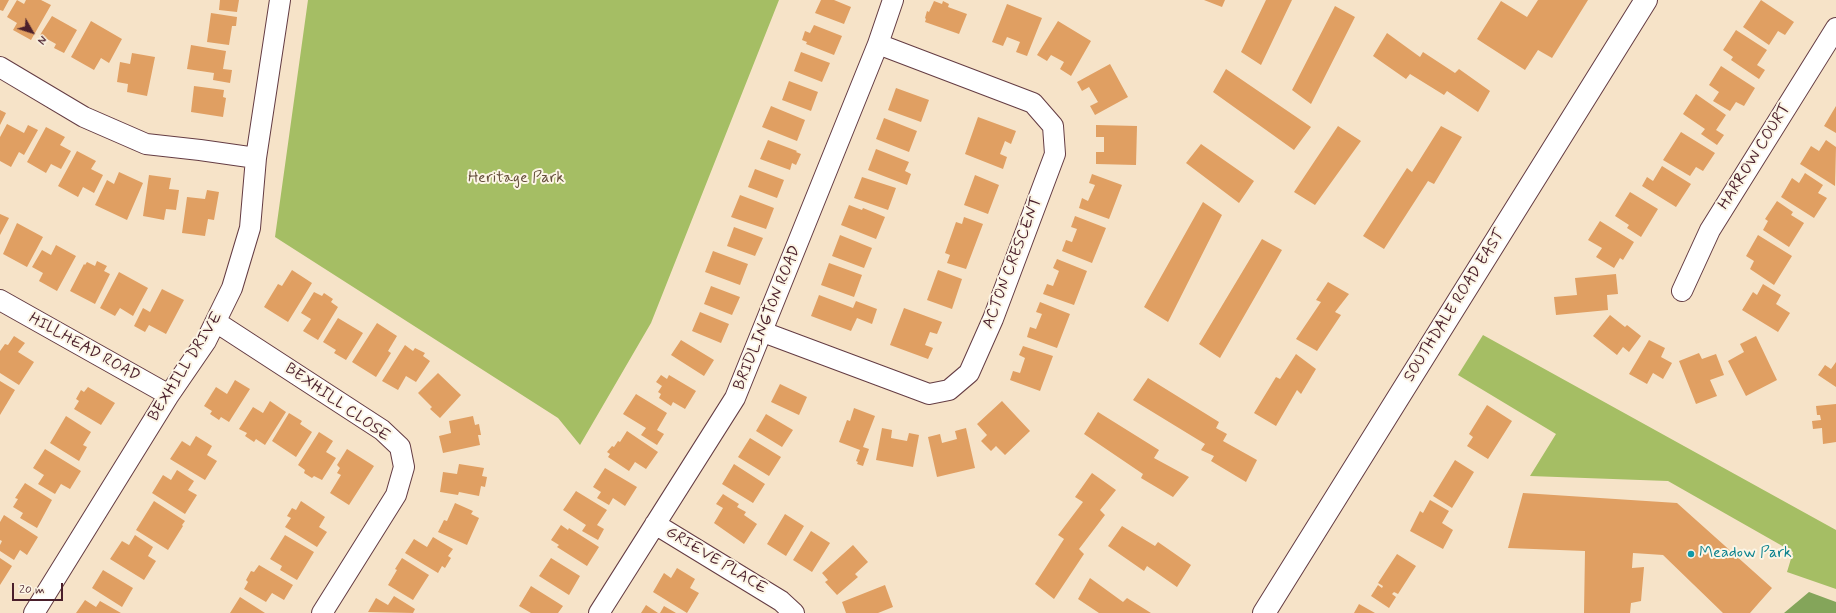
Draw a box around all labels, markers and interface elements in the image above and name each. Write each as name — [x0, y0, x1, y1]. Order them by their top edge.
north arrow — [12, 12, 52, 52]
text: N — [34, 32, 49, 47]
street label: HARROW COURT — [1715, 100, 1795, 214]
park label: Heritage Park — [468, 169, 564, 189]
street label: ACTON CRESCENT — [979, 195, 1047, 331]
street label: SOUTHDALE ROAD EAST — [1400, 226, 1510, 386]
street label: BRIDLINGTON ROAD — [730, 243, 806, 393]
street label: HILLHEAD ROAD — [25, 309, 143, 387]
street label: BEXHILL DRIVE — [145, 309, 227, 425]
street label: BEXHILL CLOSE — [281, 360, 393, 446]
street label: GRIEVE PLACE — [662, 523, 770, 599]
place label: Meadow Park — [1699, 544, 1792, 564]
marker: Meadow Park — [1686, 549, 1696, 559]
scale bar — [14, 575, 65, 601]
text: 20 m — [19, 582, 45, 598]

